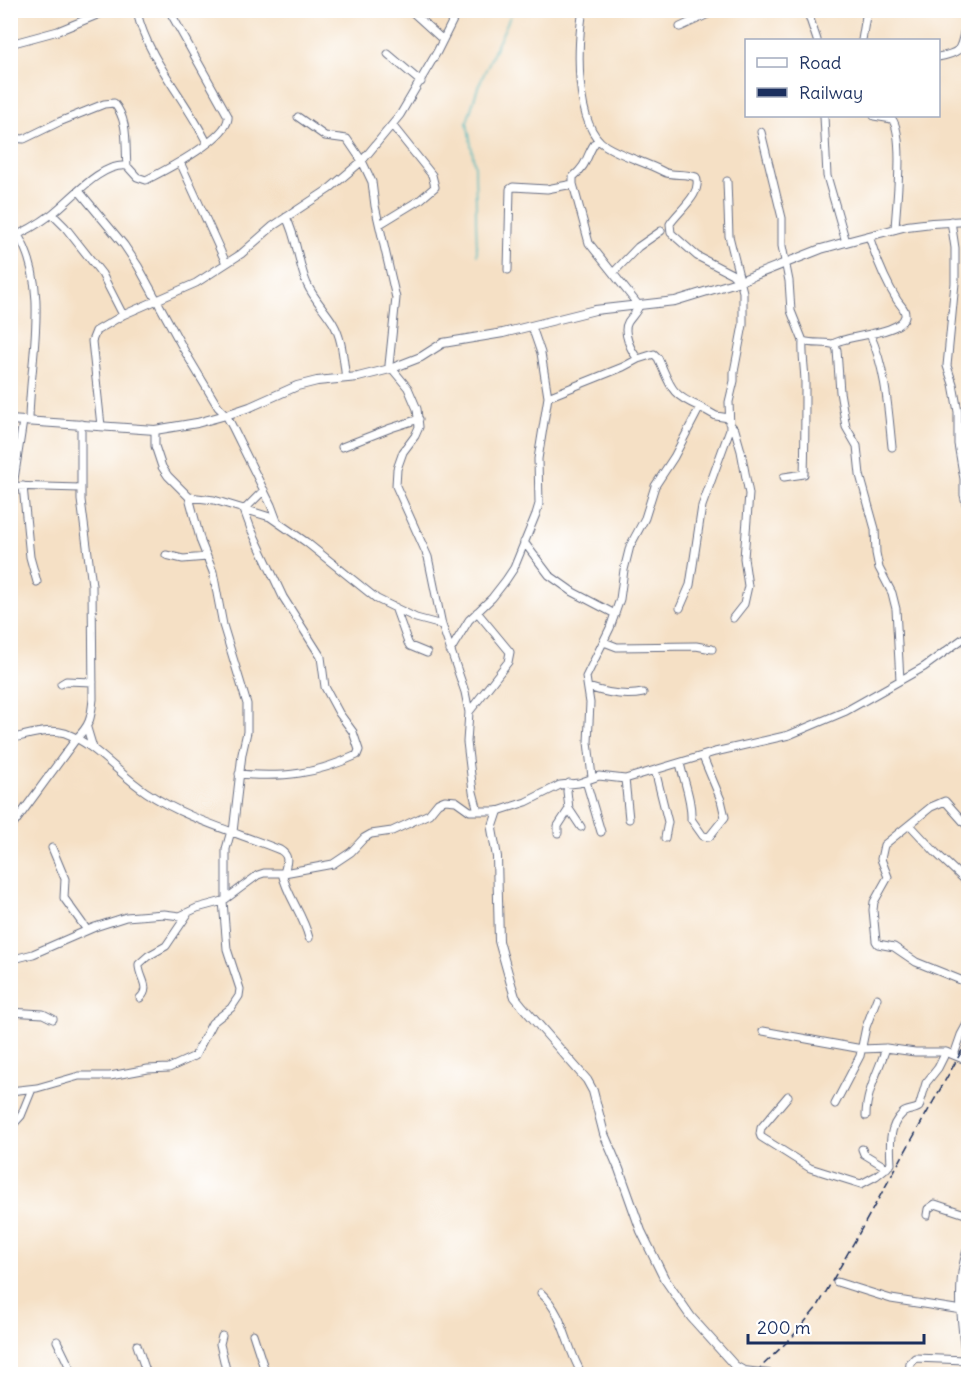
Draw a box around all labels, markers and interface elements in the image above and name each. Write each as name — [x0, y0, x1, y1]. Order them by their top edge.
legend — [745, 39, 940, 117]
text: Road — [799, 51, 842, 74]
text: Railway — [799, 81, 863, 104]
scale bar — [748, 1307, 924, 1345]
text: 200 m — [757, 1316, 811, 1339]

